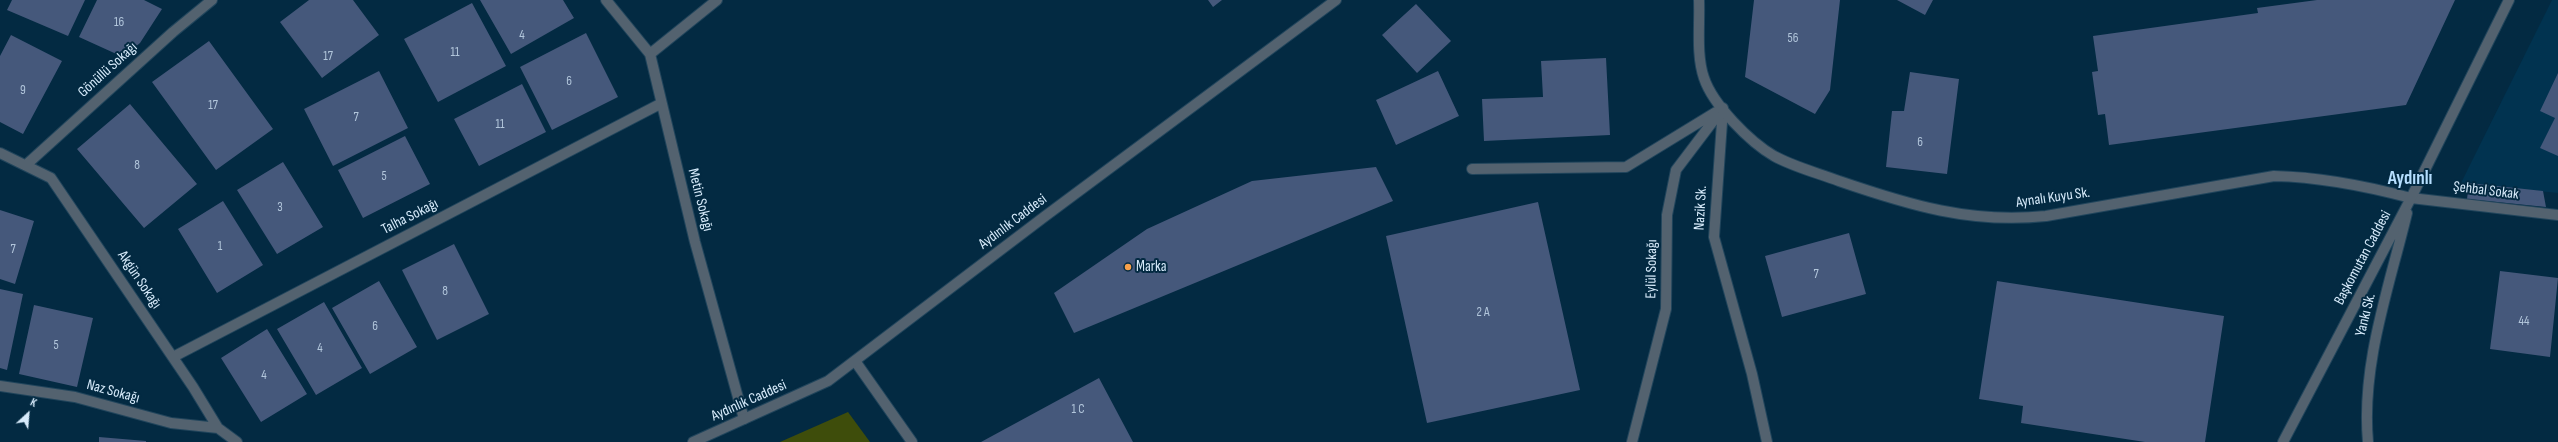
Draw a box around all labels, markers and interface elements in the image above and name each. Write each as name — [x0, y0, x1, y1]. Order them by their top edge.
house number: 16 — [114, 15, 124, 31]
house number: 4 — [519, 28, 525, 44]
house number: 56 — [1788, 31, 1798, 47]
street label: Gönüllü Sokağı — [75, 39, 141, 101]
house number: 11 — [450, 45, 460, 61]
house number: 17 — [323, 49, 333, 65]
house number: 6 — [566, 74, 572, 90]
house number: 9 — [20, 83, 26, 99]
house number: 17 — [208, 98, 218, 114]
house number: 7 — [353, 110, 359, 126]
house number: 11 — [495, 117, 505, 133]
house number: 6 — [1917, 135, 1923, 151]
house number: 8 — [134, 158, 140, 174]
street label: Metin Sokağı — [684, 167, 716, 233]
district label: Aydınlı — [2388, 168, 2432, 190]
house number: 5 — [381, 169, 387, 185]
street label: Şehbal Sokak — [2452, 178, 2520, 204]
street label: Aynalı Kuyu Sk. — [2015, 184, 2091, 212]
street label: Nazik Sk. — [1691, 185, 1711, 231]
street label: Aydınlık Caddesi — [975, 191, 1051, 253]
street label: Talha Sokağı — [379, 195, 441, 239]
house number: 3 — [277, 200, 283, 216]
street label: Başkomutan Caddesi — [2331, 208, 2395, 308]
house number: 1 — [218, 239, 222, 255]
street label: Eylül Sokağı — [1642, 239, 1662, 299]
house number: 7 — [10, 242, 16, 258]
street label: Akgün Sokağı — [113, 248, 165, 312]
place label: Marka — [1136, 258, 1166, 276]
marker: Marka — [1123, 262, 1133, 272]
house number: 7 — [1813, 267, 1819, 283]
house number: 8 — [442, 284, 448, 300]
street label: Yankı Sk. — [2352, 292, 2380, 338]
house number: 2 A — [1477, 305, 1489, 321]
house number: 44 — [2519, 314, 2529, 330]
house number: 6 — [372, 319, 378, 335]
house number: 5 — [53, 338, 59, 354]
house number: 4 — [317, 341, 323, 357]
house number: 4 — [261, 368, 267, 384]
street label: Naz Sokağı — [85, 376, 141, 408]
street label: Aydınlık Caddesi — [709, 376, 789, 426]
north arrow — [8, 394, 48, 434]
text: K — [28, 396, 39, 410]
house number: 1 C — [1072, 402, 1084, 418]

